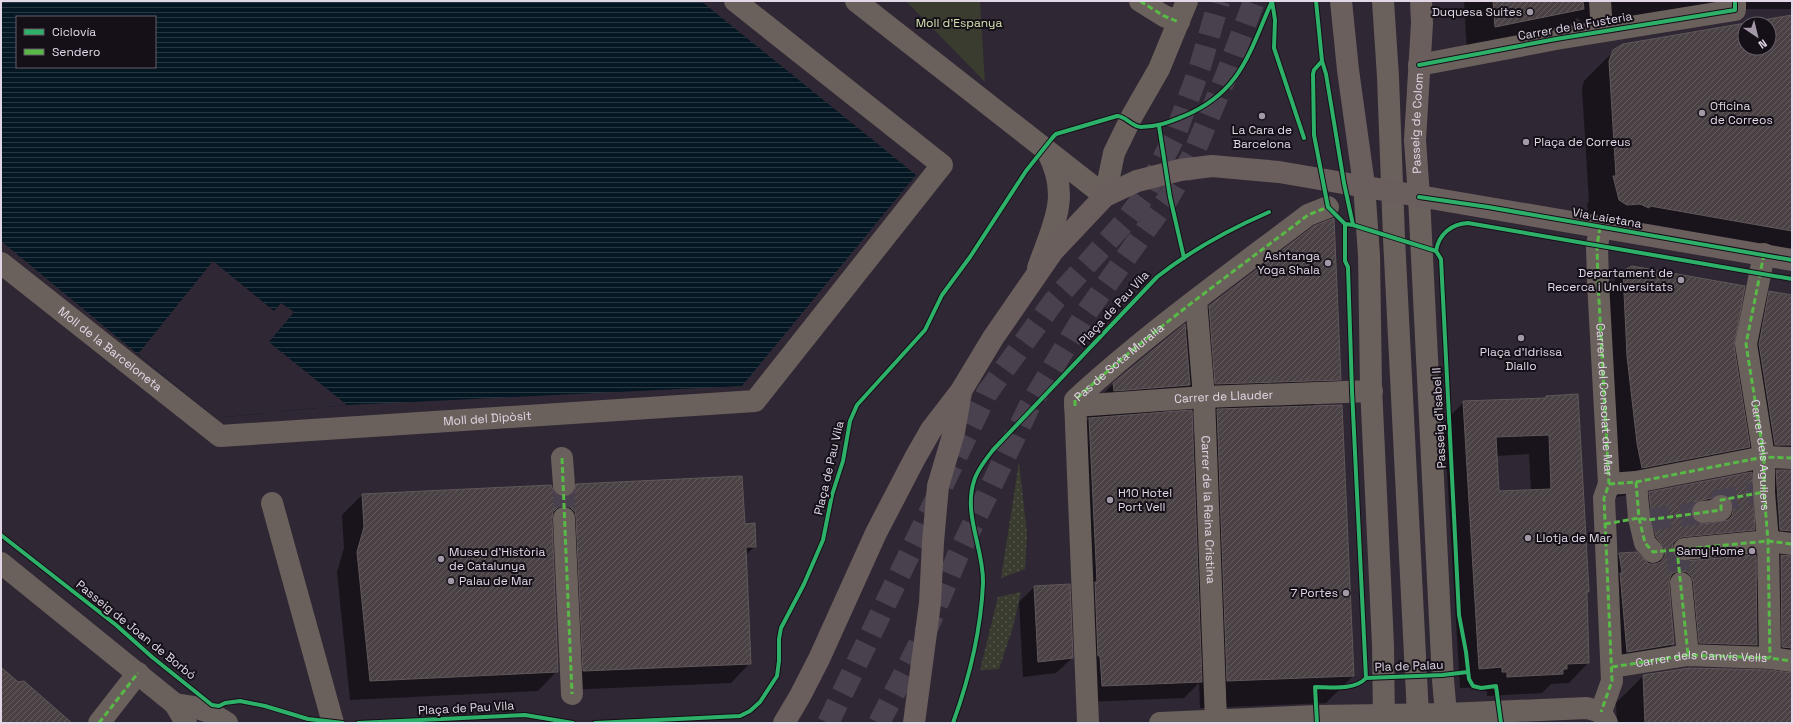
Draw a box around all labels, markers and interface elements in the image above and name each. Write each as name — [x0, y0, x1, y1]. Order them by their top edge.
place label: Duquesa Suites — [1432, 4, 1522, 20]
marker: Duquesa Suites — [1525, 7, 1535, 17]
street label: Carrer de la Fusteria — [1517, 8, 1633, 44]
park label: Moll d'Espanya — [916, 15, 1002, 31]
legend — [16, 16, 156, 68]
north arrow — [1737, 16, 1777, 56]
text: Ciclovía — [52, 24, 96, 40]
text: N — [1756, 36, 1770, 52]
text: Sendero — [52, 44, 100, 60]
street label: Passeig de Colom — [1407, 72, 1427, 174]
place label: Oficina de Correos — [1710, 98, 1773, 128]
marker: Oficina de Correos — [1697, 108, 1707, 118]
marker: La Cara de Barcelona — [1257, 111, 1267, 121]
place label: La Cara de Barcelona — [1232, 122, 1292, 152]
place label: Plaça de Correus — [1534, 134, 1631, 150]
marker: Plaça de Correus — [1521, 137, 1531, 147]
street label: Via Laietana — [1571, 204, 1643, 232]
place label: Ashtanga Yoga Shala — [1257, 248, 1320, 278]
marker: Ashtanga Yoga Shala — [1323, 258, 1333, 268]
place label: Departament de Recerca i Universitats — [1547, 265, 1673, 295]
street label: Plaça de Pau Vila — [1075, 267, 1153, 349]
marker: Departament de Recerca i Universitats — [1676, 275, 1686, 285]
street label: Moll de la Barceloneta — [55, 303, 165, 395]
street label: Pas de Sota Muralla — [1071, 320, 1167, 405]
street label: Carrer del Consolat de Mar — [1592, 323, 1617, 477]
marker: Plaça d'Idrissa Diallo — [1516, 333, 1526, 343]
place label: Plaça d'Idrissa Diallo — [1480, 344, 1562, 374]
street label: Passeig d'Isabel II — [1428, 367, 1450, 469]
street label: Carrer de Llauder — [1174, 387, 1274, 407]
street label: Carrer dels Agullers — [1747, 398, 1773, 511]
street label: Moll del Dipòsit — [443, 408, 532, 429]
street label: Plaça de Pau Vila — [810, 419, 848, 517]
street label: Carrer de la Reina Cristina — [1197, 435, 1219, 584]
place label: H10 Hotel Port Vell — [1118, 485, 1172, 515]
marker: H10 Hotel Port Vell — [1105, 495, 1115, 505]
place label: Llotja de Mar — [1536, 530, 1611, 546]
marker: Llotja de Mar — [1523, 533, 1533, 543]
place label: Samy Home — [1676, 543, 1744, 559]
place label: Museu d'Història de Catalunya — [449, 544, 546, 574]
marker: Samy Home — [1747, 546, 1757, 556]
marker: Museu d'Història de Catalunya — [436, 554, 446, 564]
place label: Palau de Mar — [459, 573, 533, 589]
marker: Palau de Mar — [446, 576, 456, 586]
street label: Passeig de Joan de Borbó — [73, 577, 199, 683]
place label: 7 Portes — [1290, 585, 1338, 601]
marker: 7 Portes — [1341, 588, 1351, 598]
street label: Carrer dels Canvis Vells — [1634, 647, 1767, 671]
street label: Pla de Palau — [1374, 657, 1444, 675]
street label: Plaça de Pau Vila — [418, 697, 515, 719]

